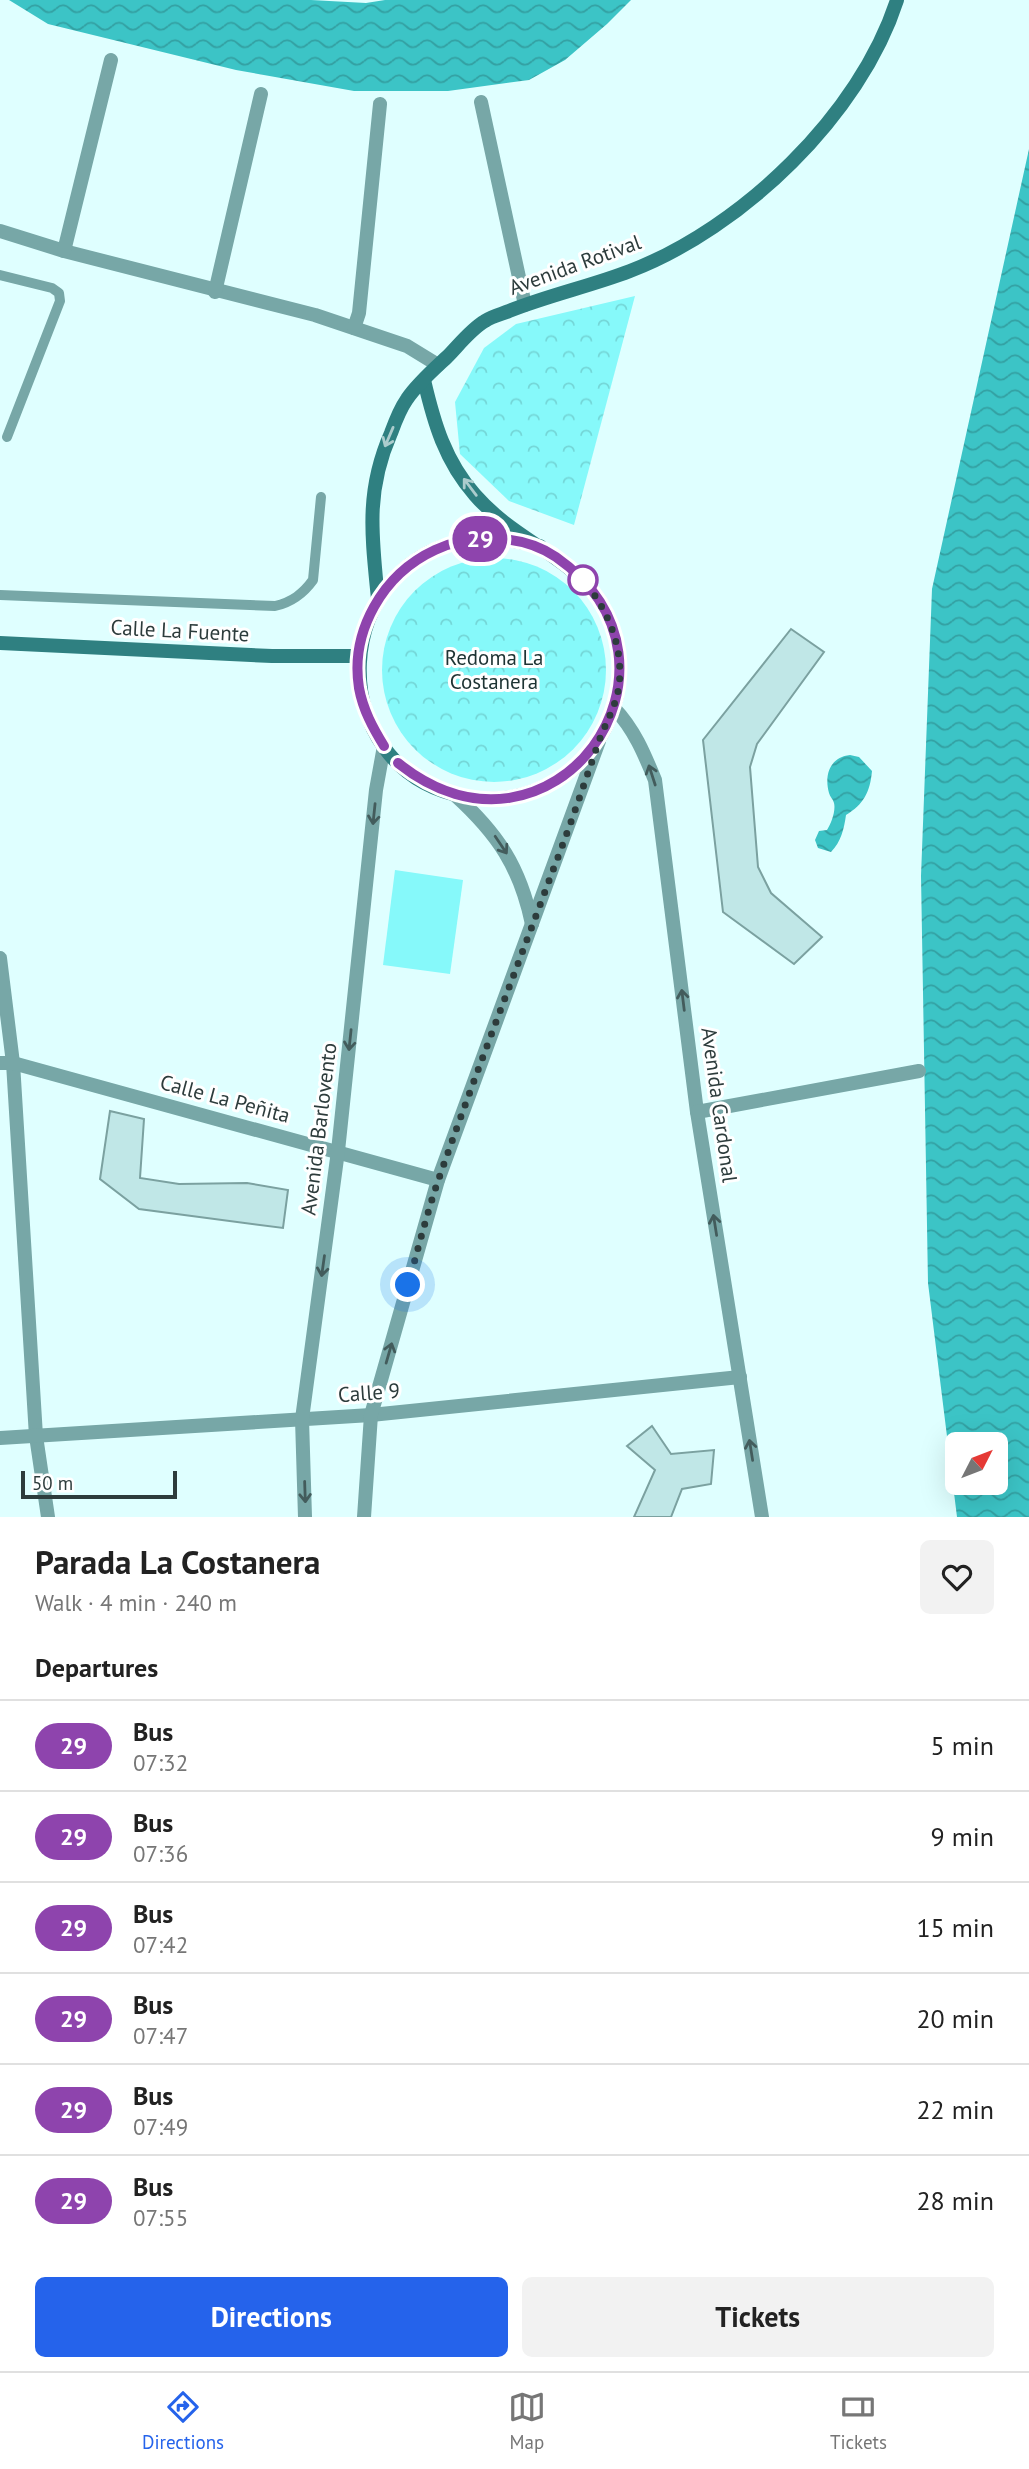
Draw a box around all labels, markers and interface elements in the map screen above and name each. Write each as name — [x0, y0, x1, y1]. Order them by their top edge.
street label: Avenida Rotival — [505, 228, 645, 301]
one-way arrow — [382, 426, 395, 448]
one-way arrow — [463, 478, 477, 497]
line badge: 29 — [448, 516, 512, 562]
text: 29 — [466, 523, 494, 554]
unlabelled marker — [568, 565, 598, 595]
street label: Calle La Fuente — [110, 613, 250, 648]
park label: Redoma La Costanera — [445, 644, 543, 695]
one-way arrow — [645, 764, 657, 786]
one-way arrow — [367, 802, 380, 825]
one-way arrow — [494, 835, 508, 854]
one-way arrow — [676, 989, 689, 1012]
street label: Avenida Cardonal — [695, 1026, 744, 1184]
one-way arrow — [343, 1028, 356, 1051]
street label: Avenida Barlovento — [295, 1041, 342, 1217]
street label: Calle La Peñita — [157, 1068, 293, 1129]
one-way arrow — [708, 1214, 721, 1237]
one-way arrow — [316, 1254, 329, 1277]
your location — [390, 1267, 425, 1302]
one-way arrow — [383, 1343, 396, 1365]
street label: Calle 9 — [337, 1377, 401, 1408]
north arrow — [945, 1432, 1008, 1494]
map controls — [945, 1432, 1008, 1495]
one-way arrow — [744, 1439, 757, 1462]
scale bar — [21, 1468, 177, 1500]
text: 50 m — [32, 1471, 73, 1495]
one-way arrow — [298, 1480, 311, 1503]
text: Parada La Costanera — [35, 1540, 320, 1583]
button: heart — [920, 1540, 994, 1614]
text: Walk · 4 min · 240 m — [35, 1588, 237, 1617]
text: Departures — [35, 1651, 158, 1684]
text: Bus — [133, 1715, 173, 1748]
text: 5 min — [931, 1729, 994, 1762]
text: 29 — [60, 1730, 87, 1761]
text: 07:32 — [133, 1748, 188, 1777]
text: Bus — [133, 1806, 173, 1839]
text: 9 min — [931, 1820, 994, 1853]
text: 29 — [60, 1821, 87, 1852]
text: 07:36 — [133, 1839, 188, 1868]
text: Bus — [133, 1897, 173, 1930]
text: 15 min — [916, 1911, 994, 1944]
text: 29 — [60, 1912, 87, 1943]
text: 07:42 — [133, 1930, 188, 1959]
text: Bus — [133, 1988, 173, 2021]
text: 20 min — [916, 2002, 994, 2035]
text: 29 — [60, 2003, 87, 2034]
text: 07:47 — [133, 2021, 188, 2050]
text: Bus — [133, 2079, 173, 2112]
text: 22 min — [916, 2093, 994, 2126]
text: 29 — [60, 2094, 87, 2125]
text: 07:49 — [133, 2112, 188, 2141]
text: Bus — [133, 2170, 173, 2203]
text: 28 min — [916, 2184, 994, 2217]
text: 29 — [60, 2185, 87, 2216]
text: 07:55 — [133, 2203, 188, 2232]
button: Directions — [35, 2277, 508, 2357]
button: Tickets — [522, 2277, 994, 2357]
tab: Directions — [142, 2388, 224, 2454]
tab: Map — [508, 2388, 546, 2454]
tab: Tickets — [830, 2388, 887, 2454]

